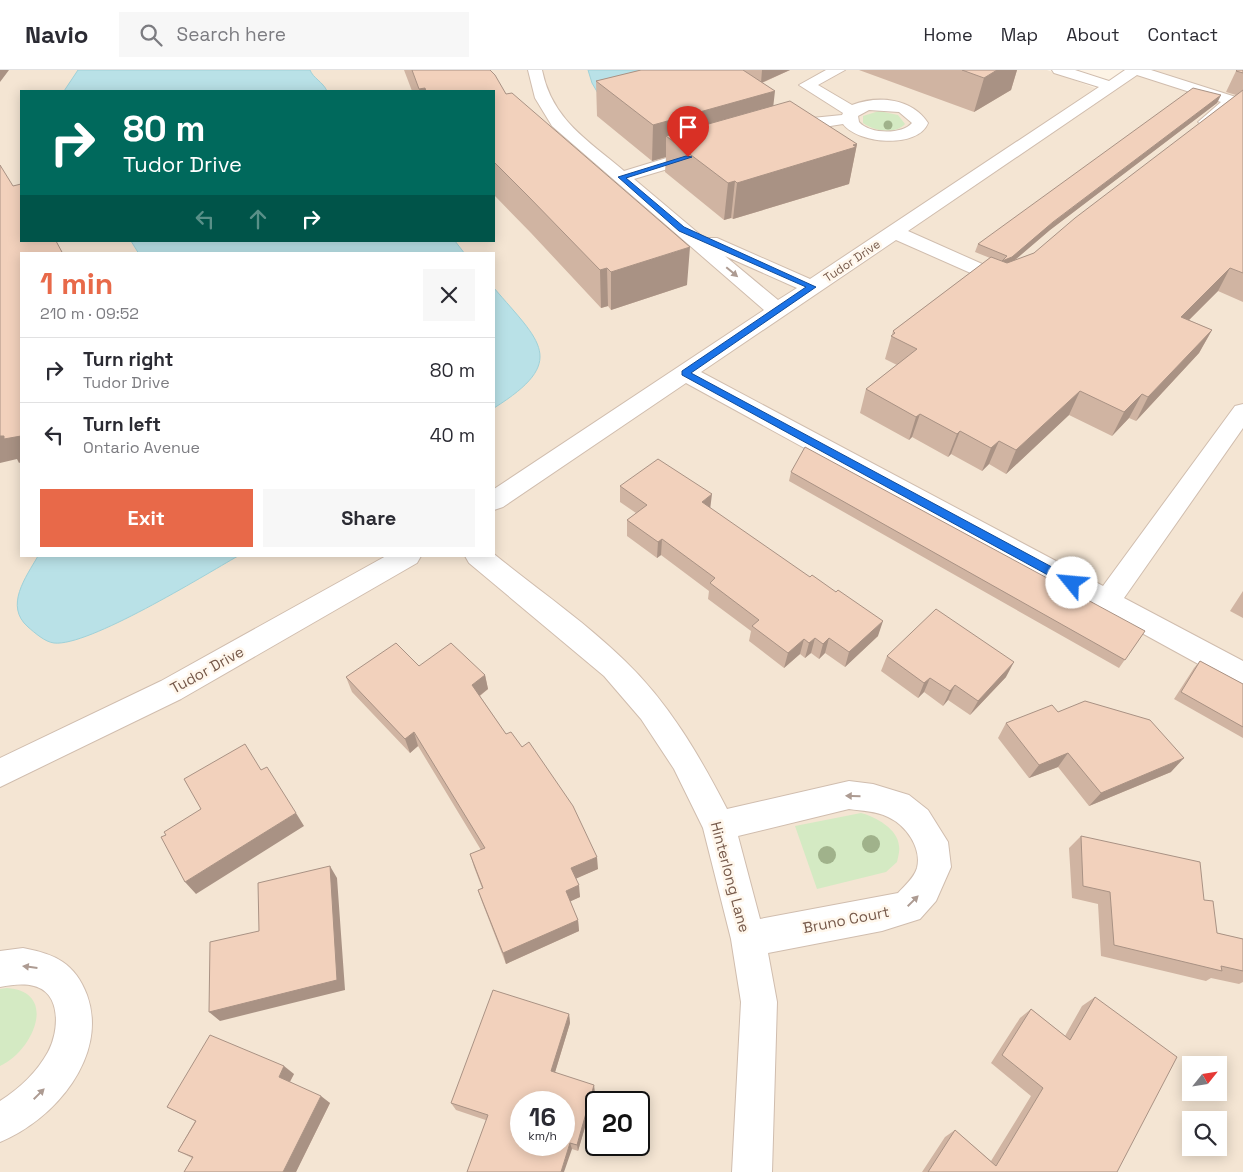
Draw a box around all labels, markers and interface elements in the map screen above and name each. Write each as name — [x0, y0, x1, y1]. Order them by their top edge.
search box — [119, 12, 469, 57]
text: Navio — [25, 19, 89, 50]
icon: search — [137, 21, 165, 49]
text: Search here — [177, 22, 286, 47]
text: Home — [924, 23, 973, 46]
text: Map — [1001, 23, 1038, 46]
text: About — [1066, 23, 1120, 46]
text: Contact — [1148, 23, 1218, 46]
pin — [667, 106, 709, 157]
text: 80 m — [123, 107, 205, 151]
icon: right — [40, 110, 105, 175]
icon: arrive — [674, 113, 702, 141]
text: Tudor Drive — [123, 150, 242, 178]
icon: left — [191, 205, 219, 233]
icon: ahead — [244, 205, 272, 233]
icon: right — [297, 205, 325, 233]
street label: Tudor Drive — [821, 236, 883, 286]
text: 1 min — [40, 264, 113, 303]
one-way arrow — [725, 266, 737, 278]
button: close — [423, 269, 475, 321]
text: 210 m · 09:52 — [40, 303, 139, 324]
text: Turn right — [83, 347, 173, 372]
icon: right — [40, 356, 68, 384]
text: 80 m — [430, 358, 475, 383]
text: Tudor Drive — [83, 372, 170, 393]
text: Turn left — [83, 412, 161, 437]
icon: left — [40, 421, 68, 449]
text: 40 m — [430, 423, 475, 448]
text: Ontario Avenue — [83, 437, 200, 458]
button: Exit — [40, 489, 253, 547]
button: Share — [263, 489, 475, 547]
position arrow — [1045, 556, 1097, 608]
street label: Tudor Drive — [167, 642, 247, 698]
one-way arrow — [844, 792, 860, 800]
street label: Hinterlong Lane — [707, 819, 754, 935]
one-way arrow — [907, 895, 919, 907]
street label: Bruno Court — [801, 902, 891, 937]
one-way arrow — [21, 963, 37, 971]
north arrow — [1182, 1056, 1228, 1101]
map controls — [1182, 1056, 1227, 1156]
one-way arrow — [33, 1088, 45, 1100]
speed limit sign: 20 — [585, 1091, 650, 1156]
text: 16 — [529, 1101, 556, 1133]
button: search — [1182, 1111, 1227, 1156]
text: km/h — [528, 1128, 557, 1144]

